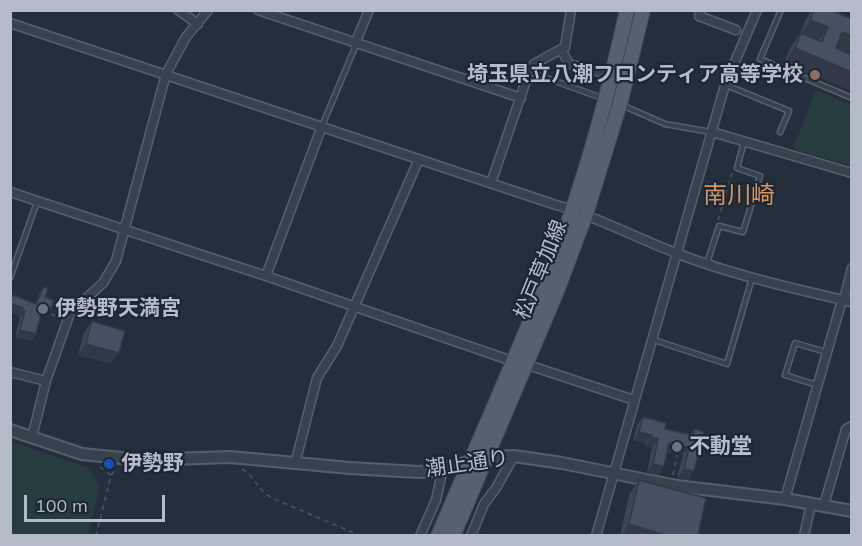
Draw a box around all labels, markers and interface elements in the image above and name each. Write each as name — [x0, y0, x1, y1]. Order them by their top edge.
place label: 埼玉県立八潮フロンティア高等学校 — [467, 62, 803, 88]
marker: 埼玉県立八潮フロンティア高等学校 — [808, 68, 822, 82]
district label: 南川崎 — [703, 182, 775, 210]
street label: 松戸草加線 — [510, 217, 572, 323]
place label: 伊勢野天満宮 — [55, 296, 181, 322]
marker: 伊勢野天満宮 — [36, 302, 50, 316]
place label: 不動堂 — [689, 434, 752, 460]
marker: 不動堂 — [670, 440, 684, 454]
street label: 潮止通り — [424, 446, 510, 482]
place label: 伊勢野 — [121, 451, 184, 477]
marker: 伊勢野 — [102, 457, 116, 471]
scale bar — [27, 483, 168, 521]
text: 100 m — [35, 494, 88, 517]

